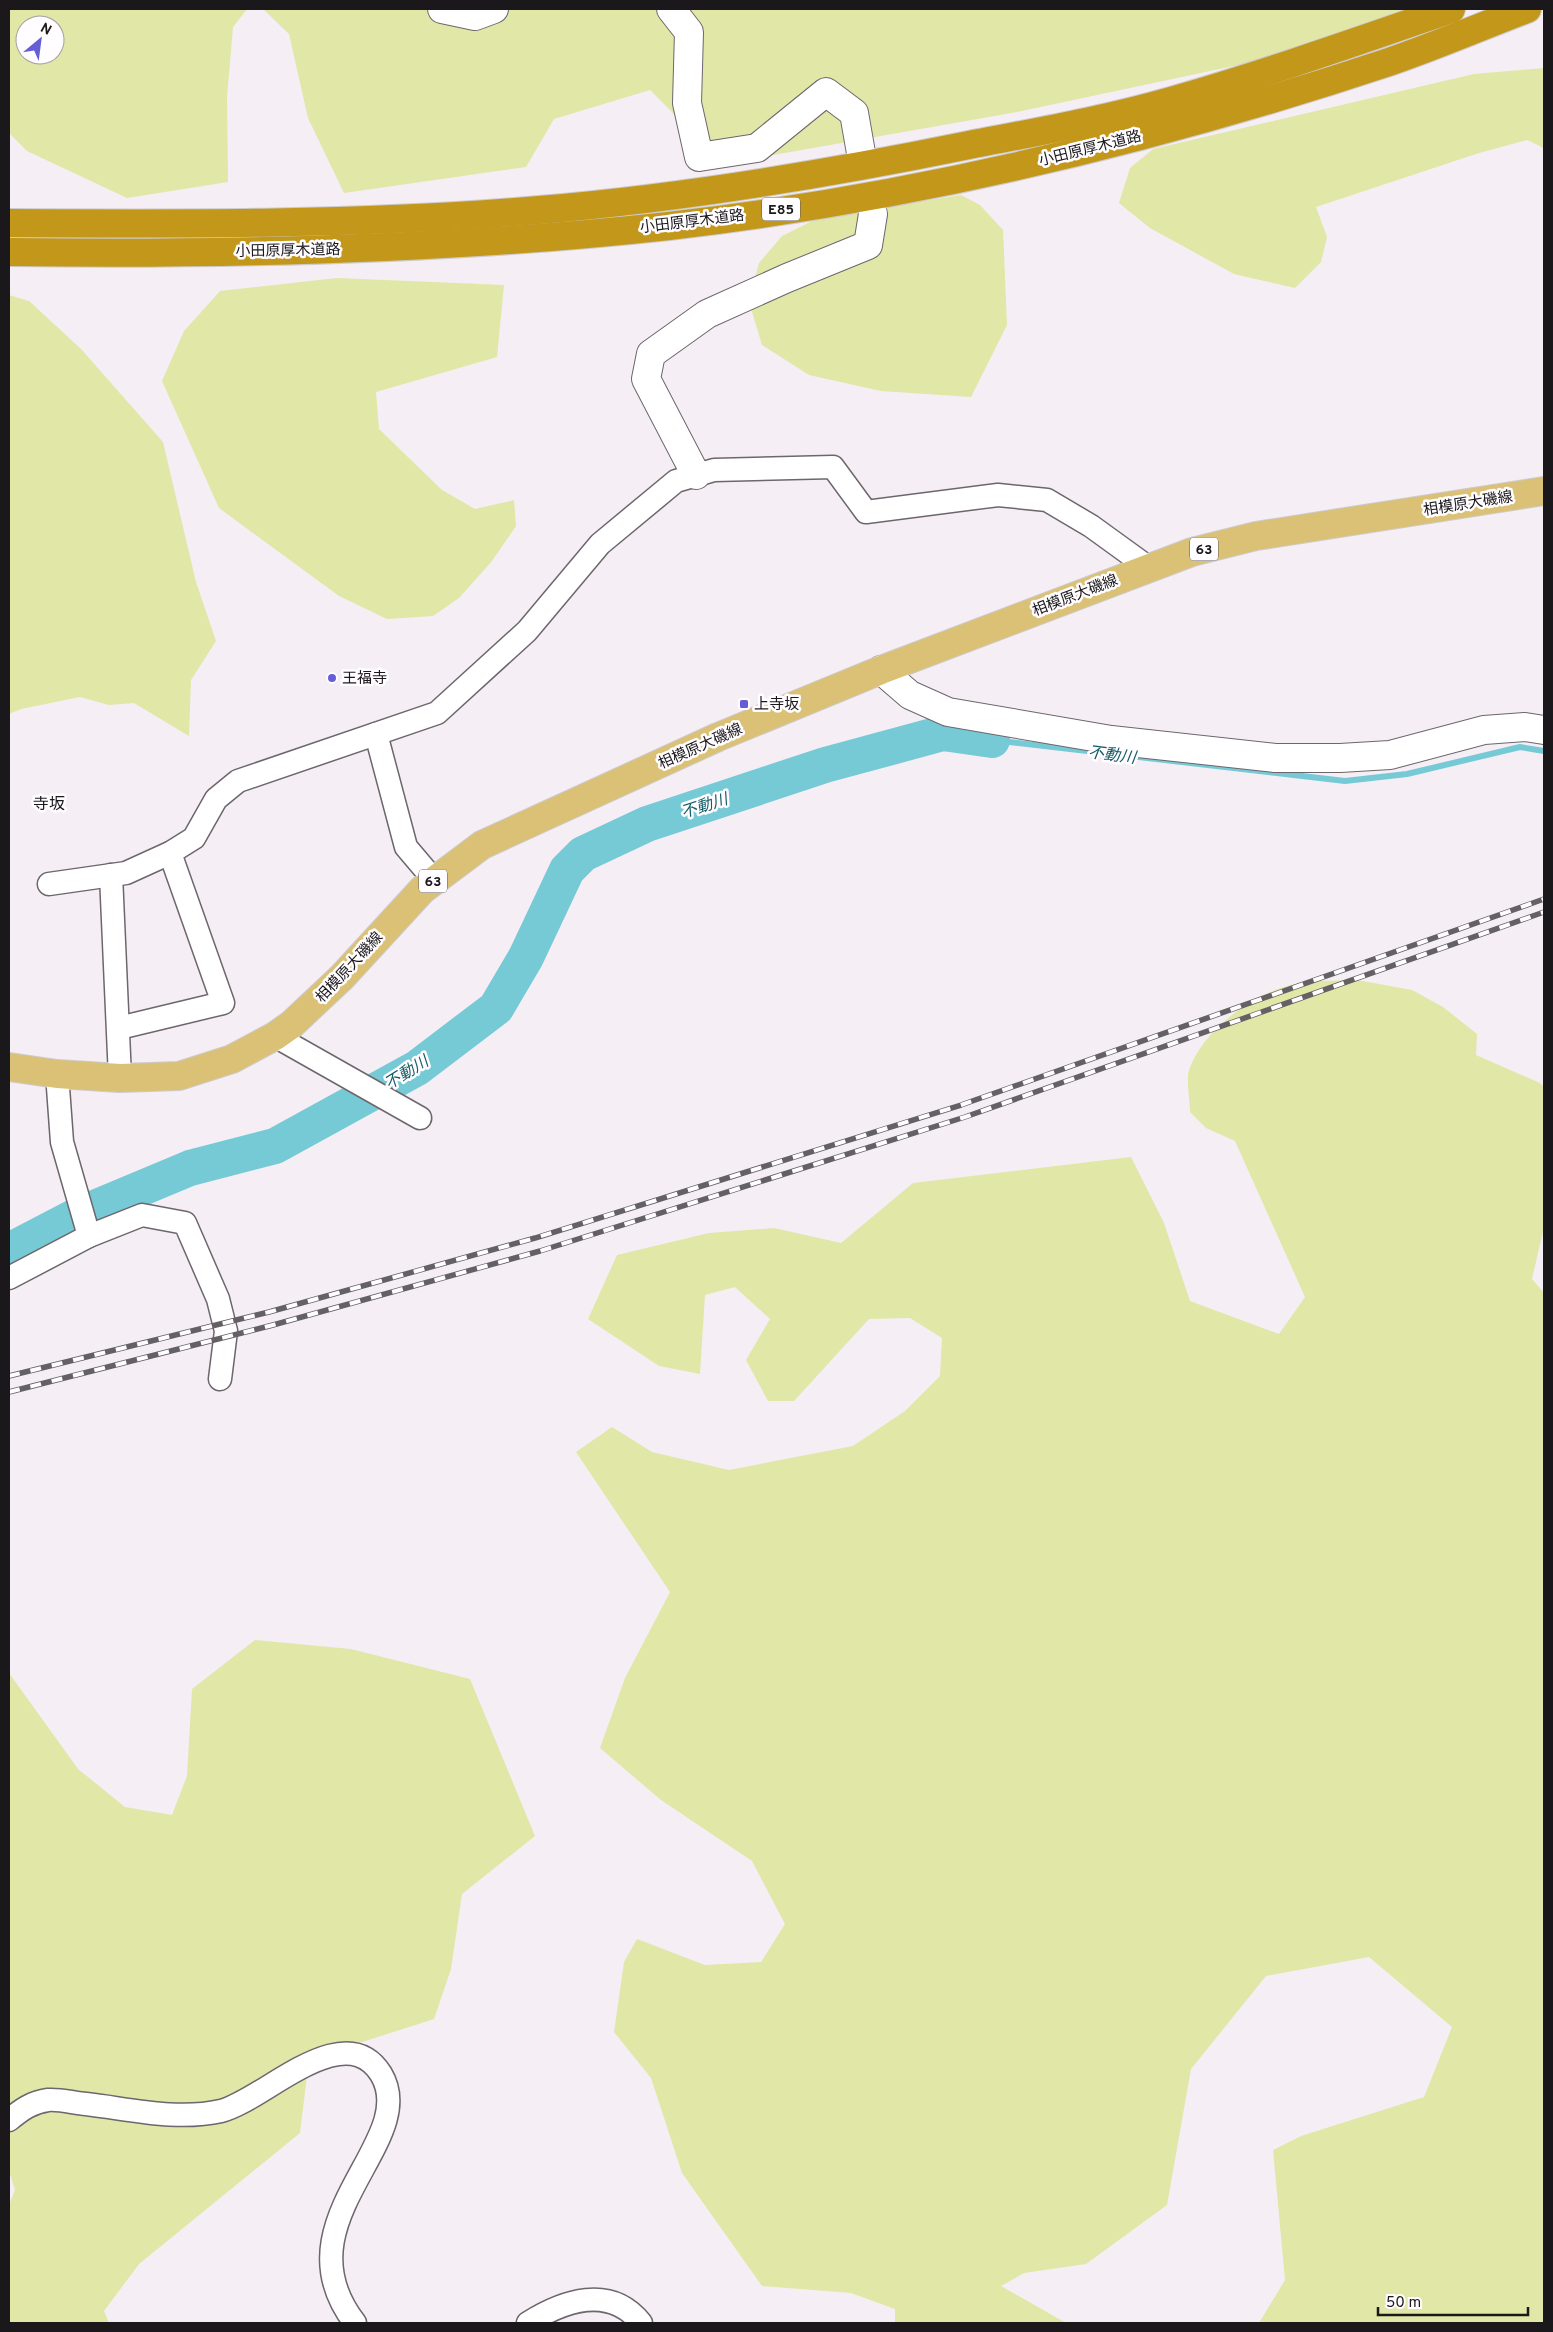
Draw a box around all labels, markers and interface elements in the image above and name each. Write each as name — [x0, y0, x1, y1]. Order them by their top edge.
north arrow — [15, 15, 65, 65]
text: N — [37, 20, 54, 40]
street label: 小田原厚木道路 — [1037, 128, 1144, 171]
road number: E85 — [762, 198, 800, 220]
street label: 小田原厚木道路 — [639, 207, 745, 238]
street label: 小田原厚木道路 — [235, 241, 341, 262]
street label: 相模原大磯線 — [1422, 488, 1514, 521]
road number: 63 — [1190, 538, 1218, 560]
street label: 相模原大磯線 — [1030, 571, 1121, 621]
place label: 王福寺 — [342, 670, 387, 689]
marker: 王福寺 — [326, 672, 338, 684]
place label: 上寺坂 — [754, 696, 799, 715]
marker: 上寺坂 — [738, 698, 750, 710]
street label: 相模原大磯線 — [656, 720, 746, 774]
water label: 不動川 — [1087, 743, 1139, 769]
water label: 不動川 — [679, 789, 732, 824]
district label: 寺坂 — [33, 795, 65, 815]
road number: 63 — [419, 869, 447, 892]
street label: 相模原大磯線 — [312, 929, 388, 1007]
water label: 不動川 — [381, 1051, 434, 1095]
scale bar — [1378, 2284, 1528, 2316]
text: 50 m — [1386, 2294, 1421, 2313]

